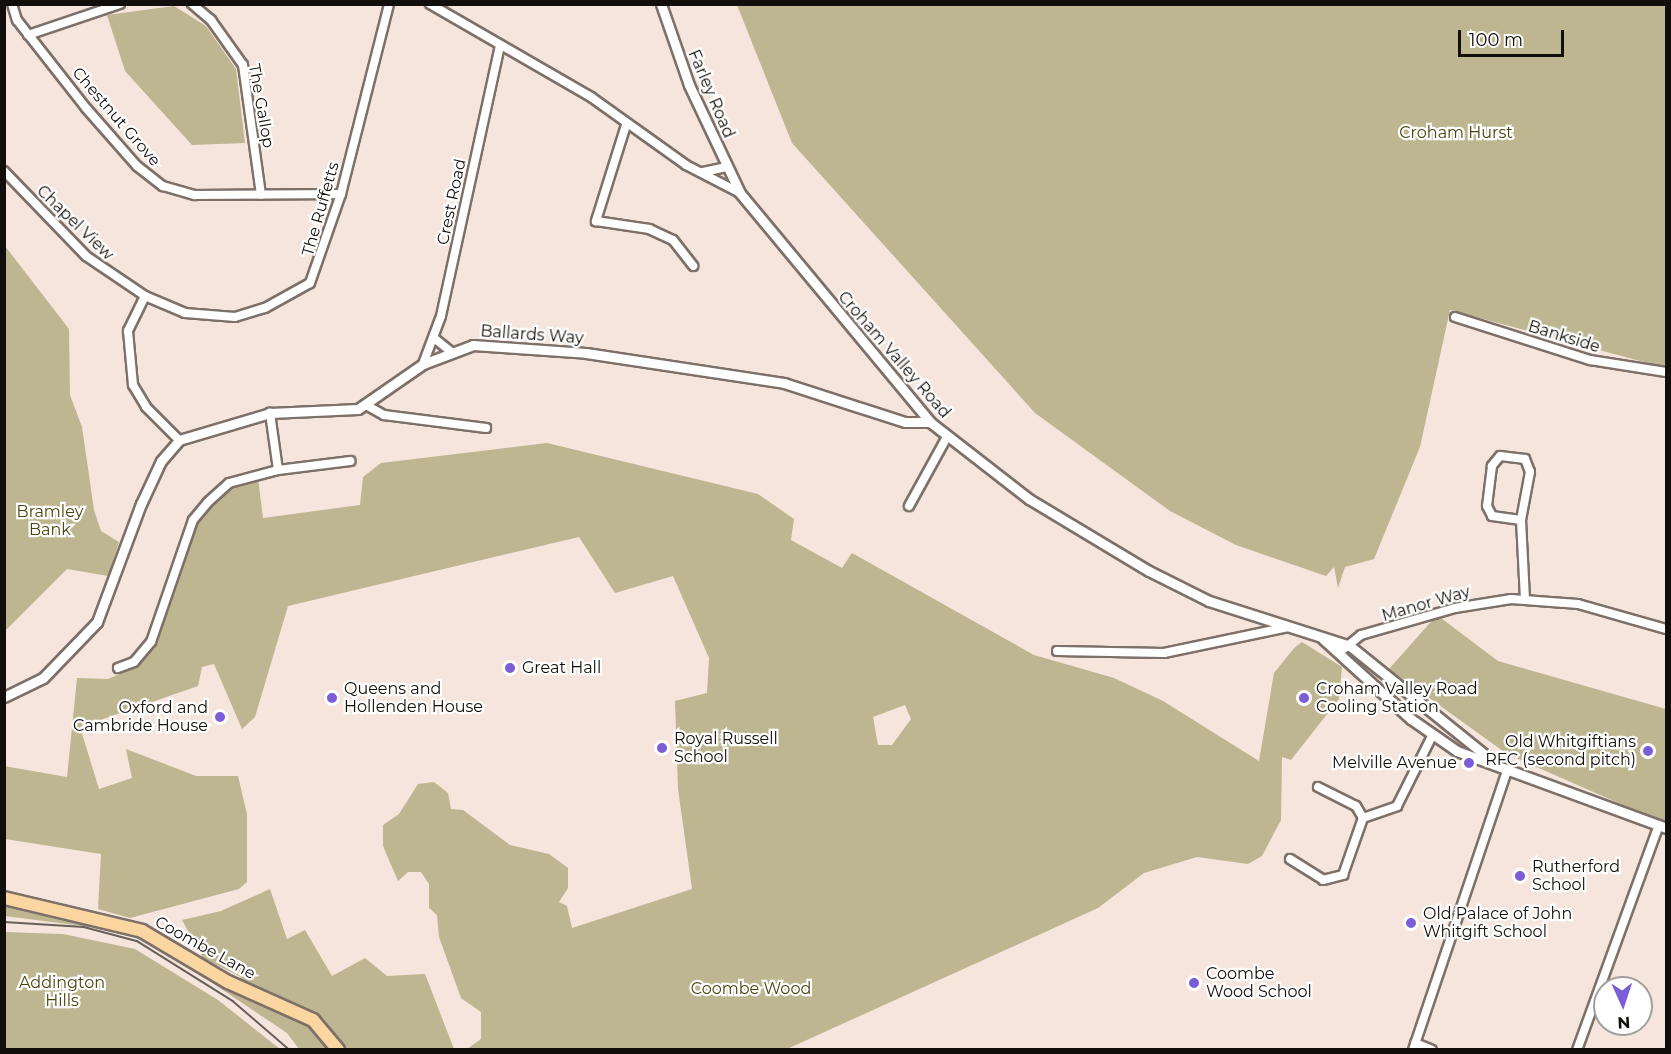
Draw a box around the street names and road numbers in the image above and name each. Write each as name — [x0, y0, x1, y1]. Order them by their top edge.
street label: Farley Road — [684, 47, 738, 141]
street label: The Gallop — [244, 62, 278, 150]
street label: Chestnut Grove — [68, 64, 164, 170]
street label: Crest Road — [434, 157, 470, 247]
street label: The Ruffetts — [298, 160, 344, 258]
street label: Chapel View — [33, 182, 117, 264]
street label: Croham Valley Road — [834, 288, 954, 422]
street label: Bankside — [1526, 317, 1602, 357]
street label: Ballards Way — [480, 322, 584, 348]
street label: Manor Way — [1380, 582, 1472, 626]
street label: Coombe Lane — [151, 912, 259, 984]

